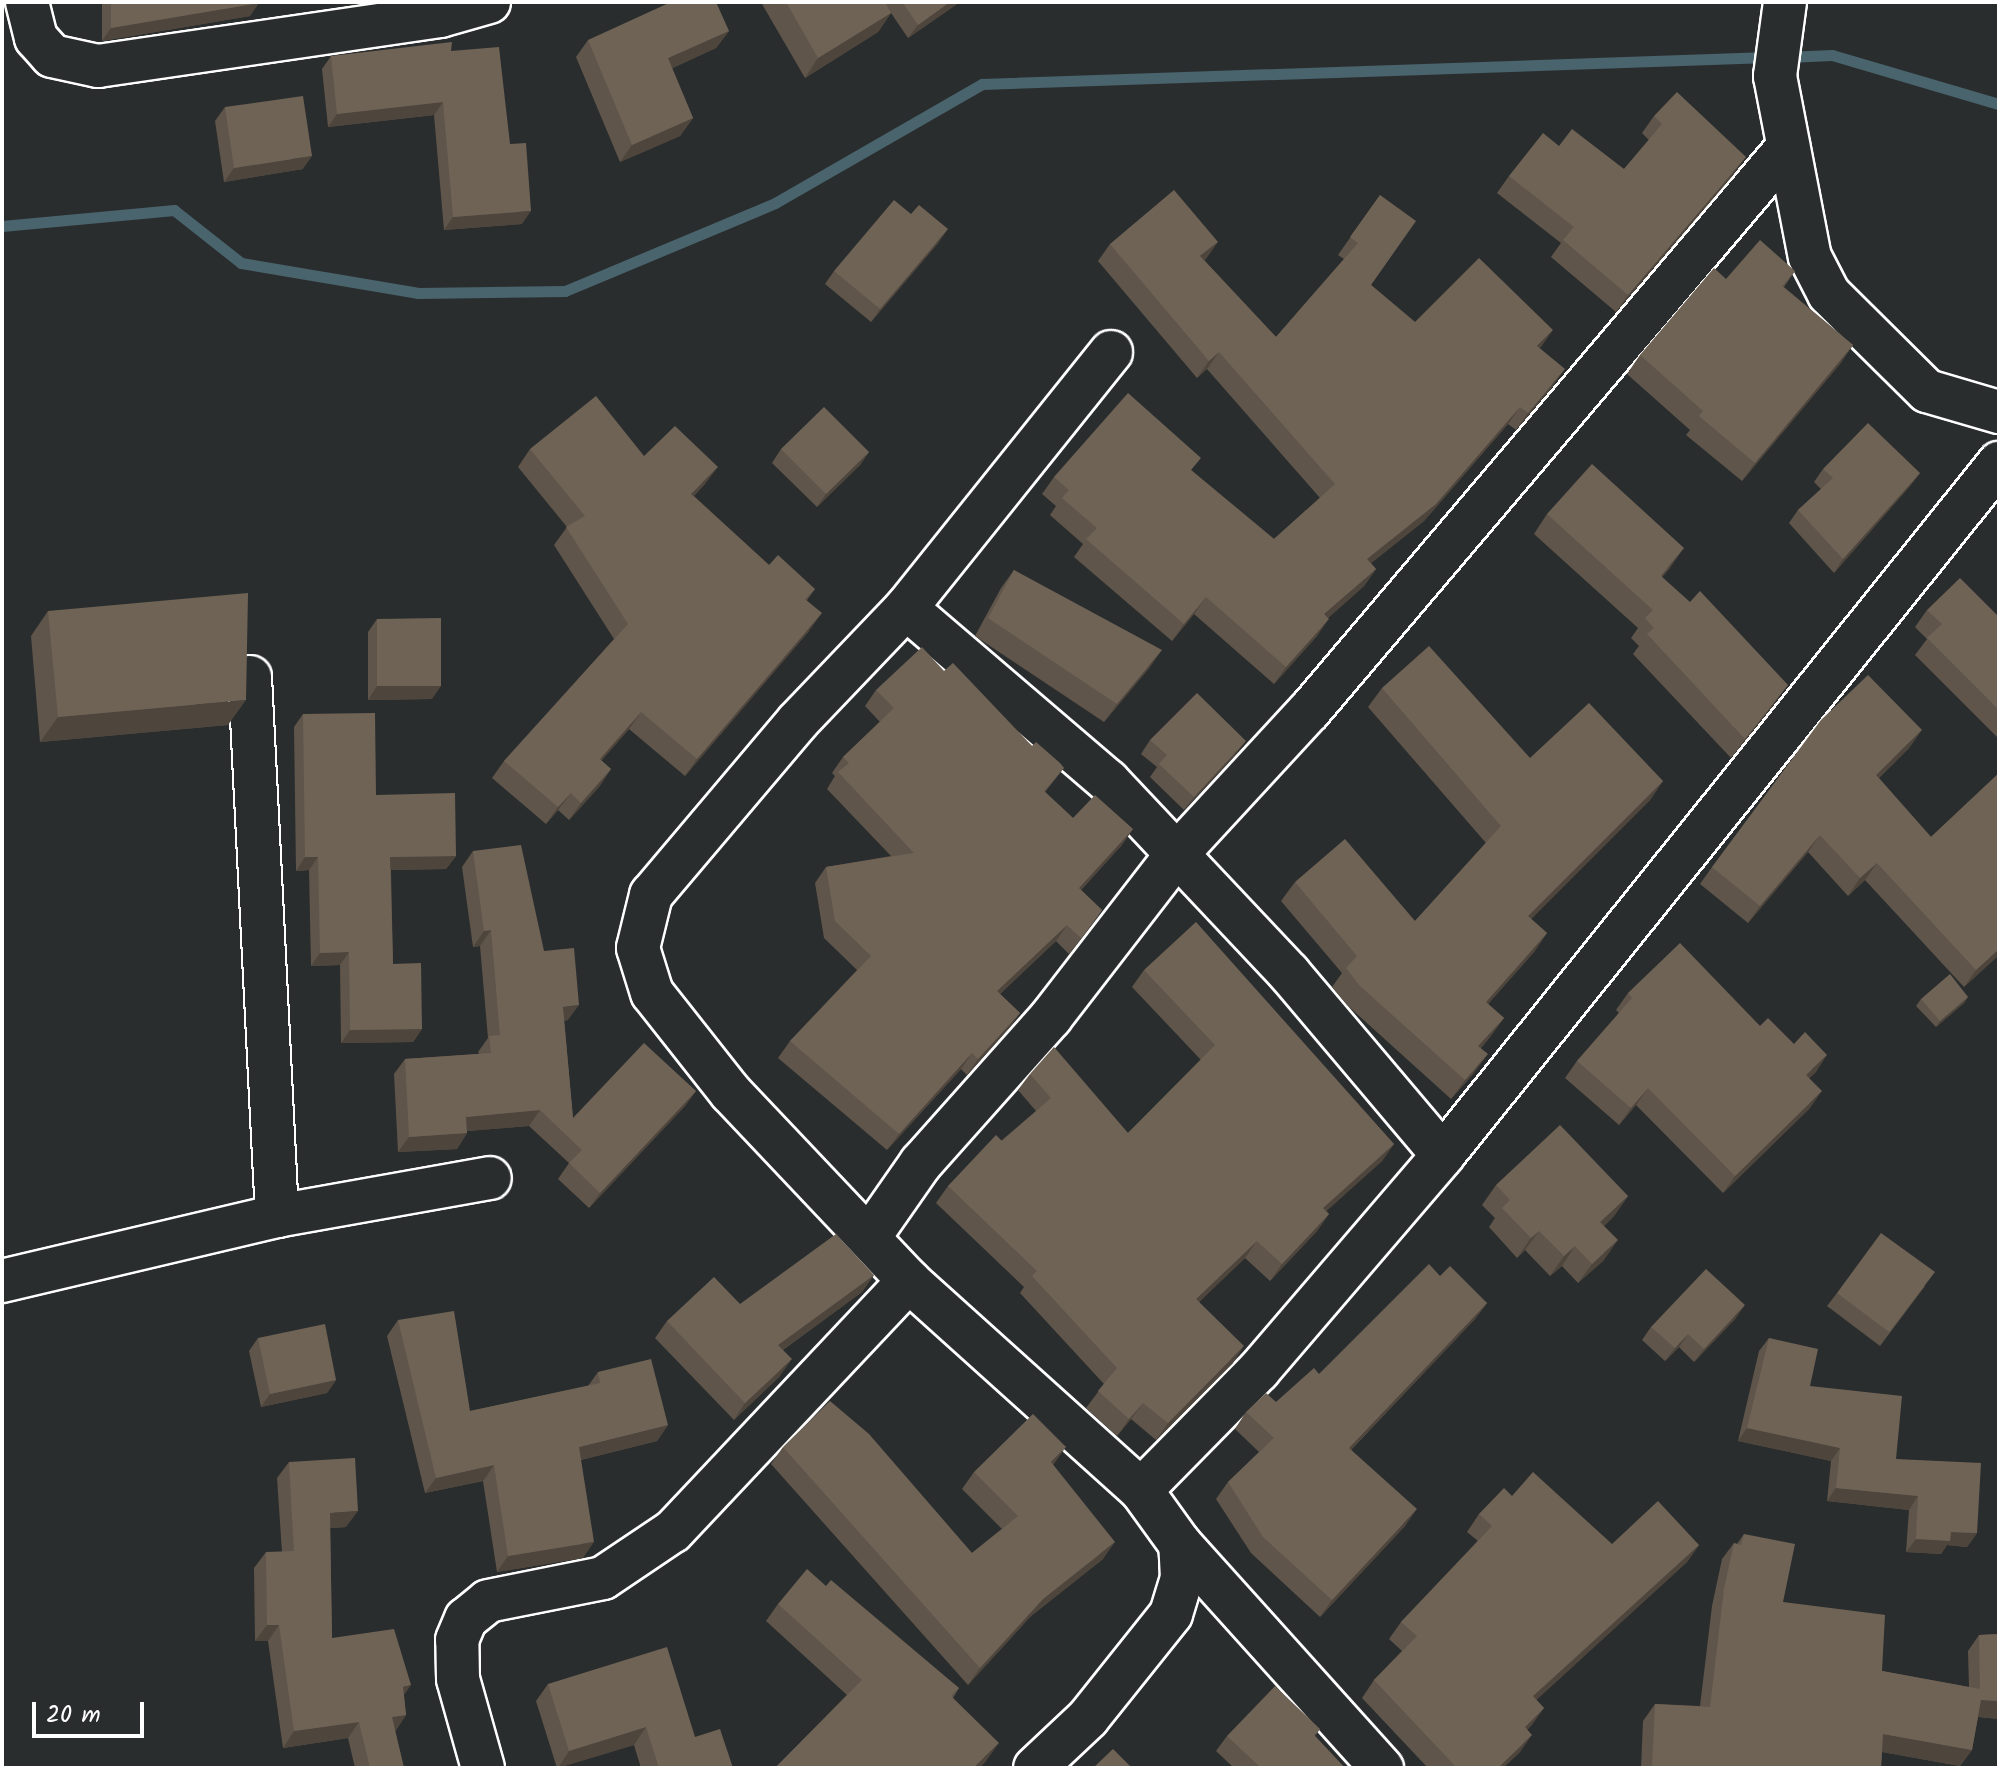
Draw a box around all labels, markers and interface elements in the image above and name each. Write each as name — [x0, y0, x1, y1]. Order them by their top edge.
scale bar — [36, 1686, 148, 1736]
text: 20 m — [46, 1696, 101, 1735]

